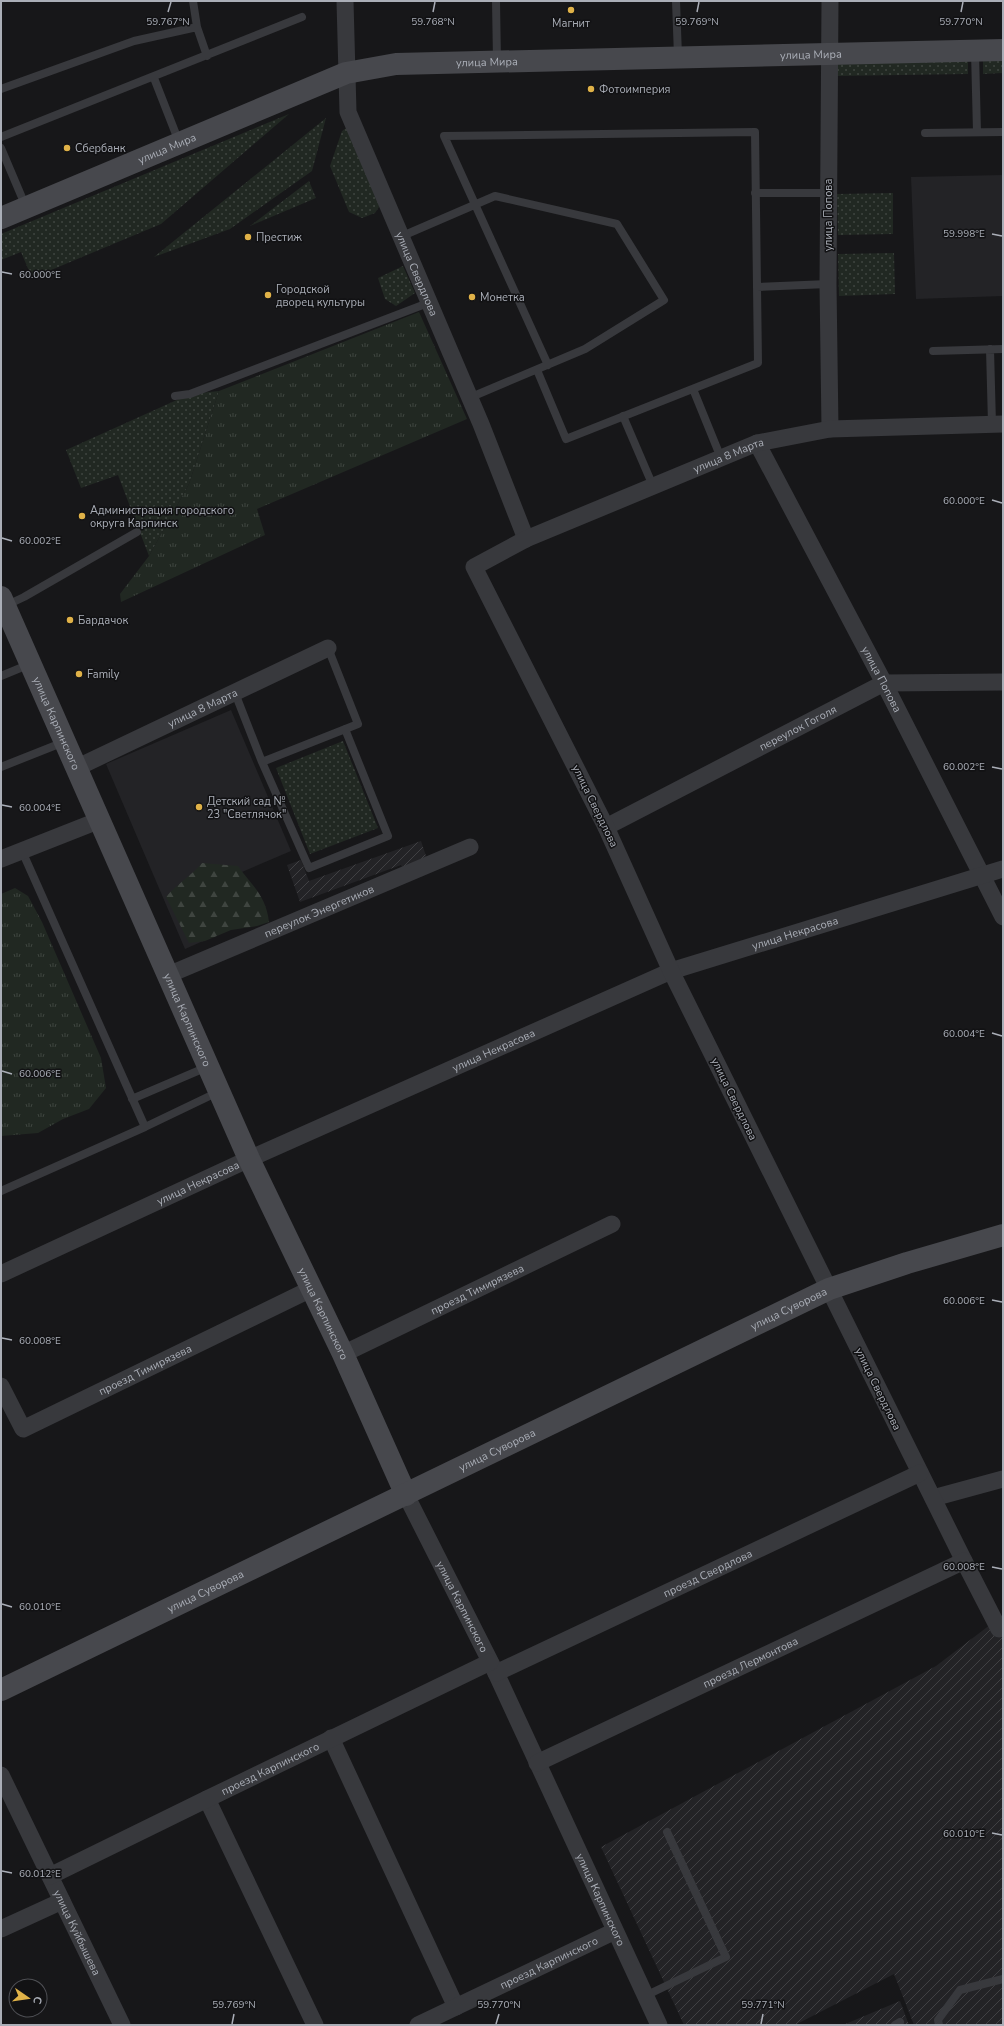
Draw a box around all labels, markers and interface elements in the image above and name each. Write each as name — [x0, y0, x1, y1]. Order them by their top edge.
marker: Магнит — [566, 5, 576, 15]
text: 59.767°N — [146, 15, 190, 29]
text: 59.768°N — [411, 15, 455, 29]
text: 59.769°N — [675, 15, 719, 29]
text: 59.770°N — [939, 15, 983, 29]
place label: Магнит — [552, 16, 590, 31]
street label: улица Мира — [780, 46, 842, 63]
street label: улица Мира — [456, 54, 518, 70]
place label: Фотоимперия — [599, 82, 671, 97]
marker: Фотоимперия — [586, 84, 596, 94]
street label: улица Мира — [136, 129, 198, 167]
place label: Сбербанк — [75, 141, 126, 156]
marker: Сбербанк — [62, 143, 72, 153]
street label: улица Попова — [821, 179, 836, 251]
text: 59.998°E — [943, 227, 985, 241]
street label: улица Свердлова — [392, 229, 442, 319]
place label: Престиж — [256, 230, 302, 245]
marker: Престиж — [243, 232, 253, 242]
text: 60.000°E — [19, 268, 61, 282]
place label: Городской дворец культуры — [276, 282, 365, 310]
marker: Городской дворец культуры — [263, 290, 273, 300]
place label: Монетка — [480, 290, 525, 305]
marker: Монетка — [467, 292, 477, 302]
street label: улица 8 Марта — [691, 434, 765, 476]
text: 60.000°E — [943, 494, 985, 508]
place label: Администрация городского округа Карпинск — [90, 503, 234, 531]
marker: Администрация городского округа Карпинск — [77, 511, 87, 521]
text: 60.002°E — [19, 534, 61, 548]
place label: Бардачок — [78, 613, 128, 628]
marker: Бардачок — [65, 615, 75, 625]
street label: улица Попова — [858, 643, 905, 715]
place label: Family — [87, 667, 120, 682]
marker: Family — [74, 669, 84, 679]
street label: улица Карпинского — [30, 674, 84, 772]
street label: улица 8 Марта — [165, 685, 240, 731]
street label: переулок Гоголя — [756, 701, 839, 754]
text: 60.002°E — [943, 760, 985, 774]
street label: улица Свердлова — [568, 762, 622, 850]
place label: Детский сад № 23 "Светлячок" — [207, 794, 286, 822]
text: 60.004°E — [19, 801, 61, 815]
marker: Детский сад № 23 "Светлячок" — [194, 802, 204, 812]
street label: переулок Энергетиков — [262, 881, 376, 941]
street label: улица Некрасова — [750, 913, 840, 953]
street label: улица Карпинского — [160, 971, 215, 1069]
street label: улица Некрасова — [450, 1025, 537, 1075]
text: 60.004°E — [943, 1027, 985, 1041]
street label: улица Свердлова — [707, 1055, 761, 1143]
text: 60.006°E — [19, 1067, 61, 1081]
street label: улица Некрасова — [154, 1157, 242, 1208]
street label: проезд Тимирязева — [428, 1260, 526, 1318]
street label: улица Карпинского — [295, 1265, 352, 1362]
street label: улица Суворова — [748, 1284, 829, 1334]
text: 60.006°E — [943, 1294, 985, 1308]
text: 60.008°E — [19, 1334, 61, 1348]
street label: проезд Тимирязева — [96, 1341, 194, 1399]
street label: улица Свердлова — [851, 1345, 905, 1433]
street label: улица Суворова — [456, 1425, 538, 1475]
street label: проезд Свердлова — [661, 1546, 755, 1601]
street label: улица Карпинского — [433, 1558, 492, 1655]
text: 60.008°E — [943, 1560, 985, 1574]
street label: улица Суворова — [164, 1566, 246, 1616]
text: 60.010°E — [19, 1600, 61, 1614]
street label: проезд Лермонтова — [700, 1633, 801, 1691]
street label: проезд Карпинского — [219, 1738, 322, 1799]
text: 60.010°E — [943, 1827, 985, 1841]
street label: улица Карпинского — [573, 1851, 629, 1948]
text: 60.012°E — [19, 1867, 61, 1881]
street label: улица Куйбышева — [50, 1887, 104, 1978]
street label: проезд Карпинского — [497, 1933, 600, 1992]
north arrow — [8, 1978, 48, 2018]
text: С — [29, 1995, 45, 2006]
text: 59.769°N — [212, 1998, 256, 2012]
text: 59.770°N — [477, 1998, 521, 2012]
text: 59.771°N — [741, 1998, 785, 2012]

